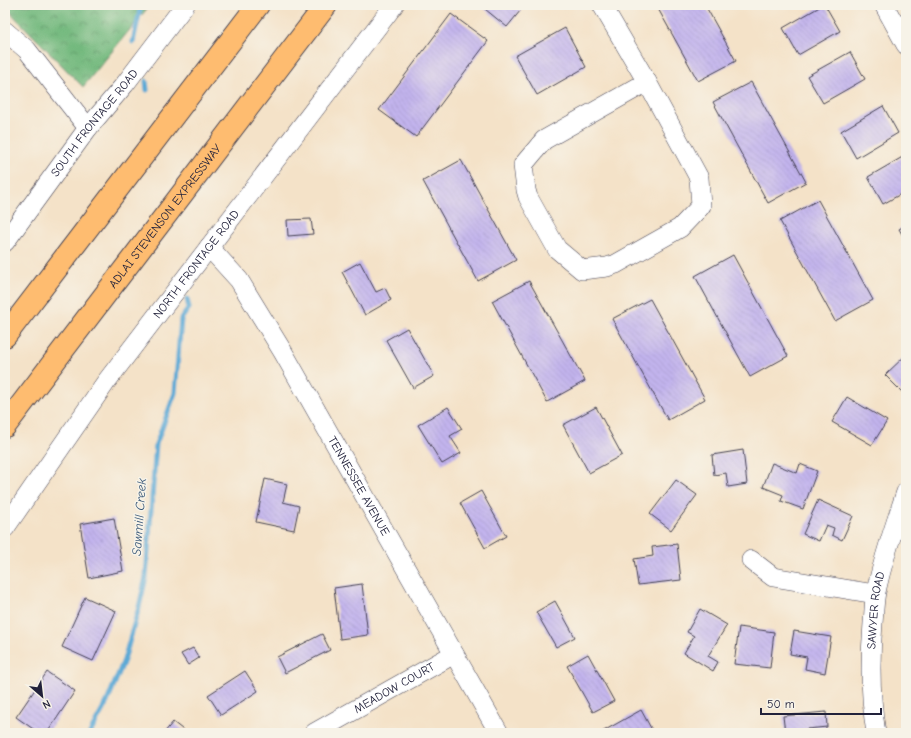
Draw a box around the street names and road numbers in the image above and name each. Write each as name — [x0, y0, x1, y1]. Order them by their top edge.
street label: SOUTH FRONTAGE ROAD — [48, 66, 141, 179]
street label: ADLAI STEVENSON EXPRESSWAY — [106, 141, 225, 291]
street label: NORTH FRONTAGE ROAD — [150, 207, 242, 321]
street label: TENNESSEE AVENUE — [325, 434, 393, 538]
street label: SAWYER ROAD — [864, 570, 888, 650]
street label: MEADOW COURT — [351, 659, 438, 716]

